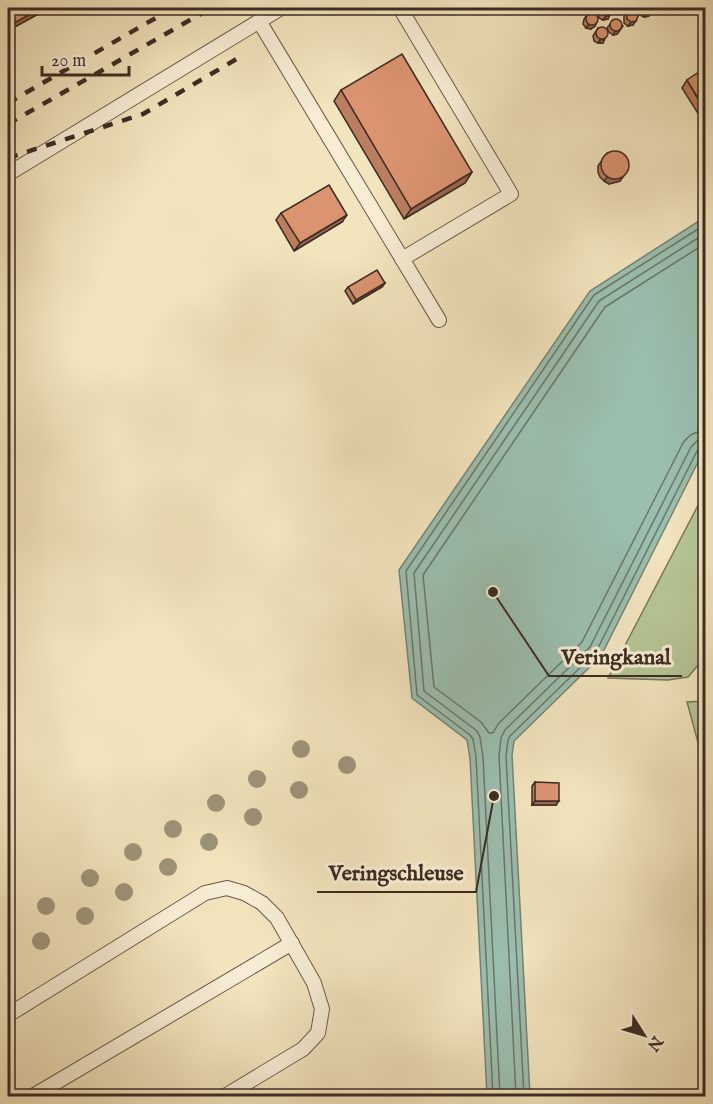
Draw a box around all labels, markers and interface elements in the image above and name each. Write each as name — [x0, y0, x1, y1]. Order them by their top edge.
scale bar — [42, 39, 129, 77]
text: 20 m — [51, 50, 86, 73]
callout: Veringkanal — [549, 636, 682, 676]
text: Veringkanal — [560, 644, 672, 672]
callout: Veringschleuse — [317, 852, 476, 892]
text: Veringschleuse — [327, 860, 464, 888]
north arrow — [614, 1005, 674, 1065]
text: N — [642, 1030, 667, 1054]

